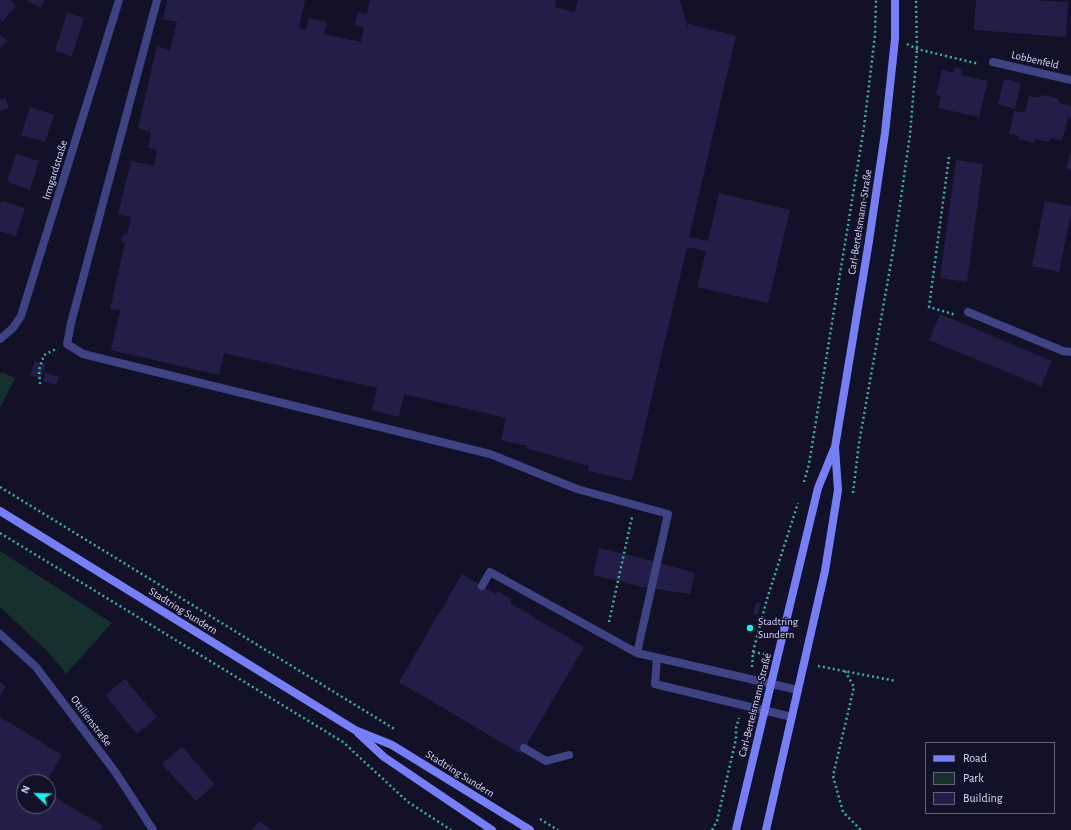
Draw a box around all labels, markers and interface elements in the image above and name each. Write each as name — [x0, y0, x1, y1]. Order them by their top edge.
street label: Lobbenfeld — [1010, 48, 1060, 72]
street label: Irmgardstraße — [40, 138, 70, 202]
street label: Carl-Bertelsmann-Straße — [845, 168, 875, 276]
street label: Stadtring Sundern — [146, 585, 220, 637]
place label: Stadtring Sundern — [758, 615, 798, 641]
marker: Stadtring Sundern — [745, 623, 755, 633]
street label: Carl-Bertelsmann-Straße — [736, 652, 774, 758]
street label: Ottilienstraße — [68, 693, 114, 749]
legend — [925, 742, 1055, 814]
street label: Stadtring Sundern — [423, 748, 497, 800]
text: Road — [963, 752, 987, 764]
text: Park — [963, 772, 984, 784]
north arrow — [16, 774, 56, 814]
text: N — [19, 784, 32, 795]
text: Building — [963, 792, 1003, 804]

